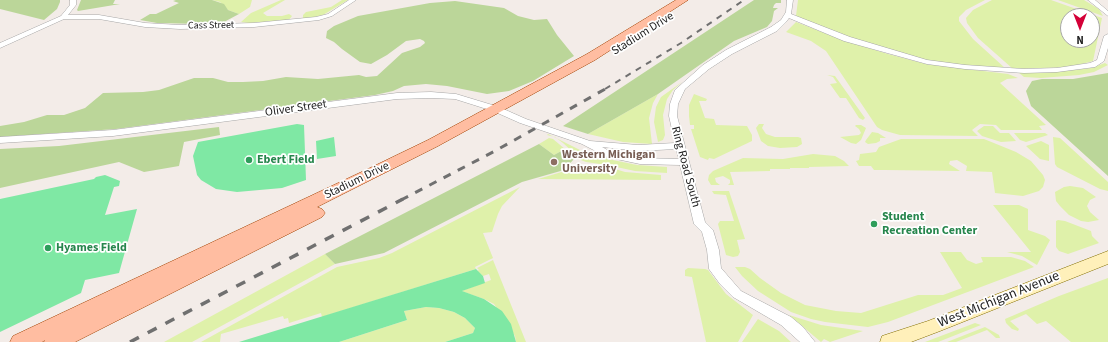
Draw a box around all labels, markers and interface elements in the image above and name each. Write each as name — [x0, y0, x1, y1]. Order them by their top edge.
north arrow — [1060, 8, 1100, 48]
street label: Stadium Drive — [609, 9, 677, 59]
street label: Cass Street — [188, 20, 234, 32]
text: N — [1076, 32, 1084, 47]
street label: Oliver Street — [264, 98, 328, 120]
street label: Ring Road South — [667, 125, 703, 209]
place label: Western Michigan University — [562, 148, 655, 176]
place label: Ebert Field — [257, 153, 315, 167]
marker: Ebert Field — [244, 155, 254, 165]
marker: Western Michigan University — [549, 157, 559, 167]
street label: Stadium Drive — [322, 159, 392, 203]
place label: Student Recreation Center — [882, 210, 977, 238]
marker: Student Recreation Center — [869, 219, 879, 229]
place label: Hyames Field — [56, 241, 127, 255]
marker: Hyames Field — [43, 243, 53, 253]
street label: West Michigan Avenue — [936, 268, 1062, 332]

